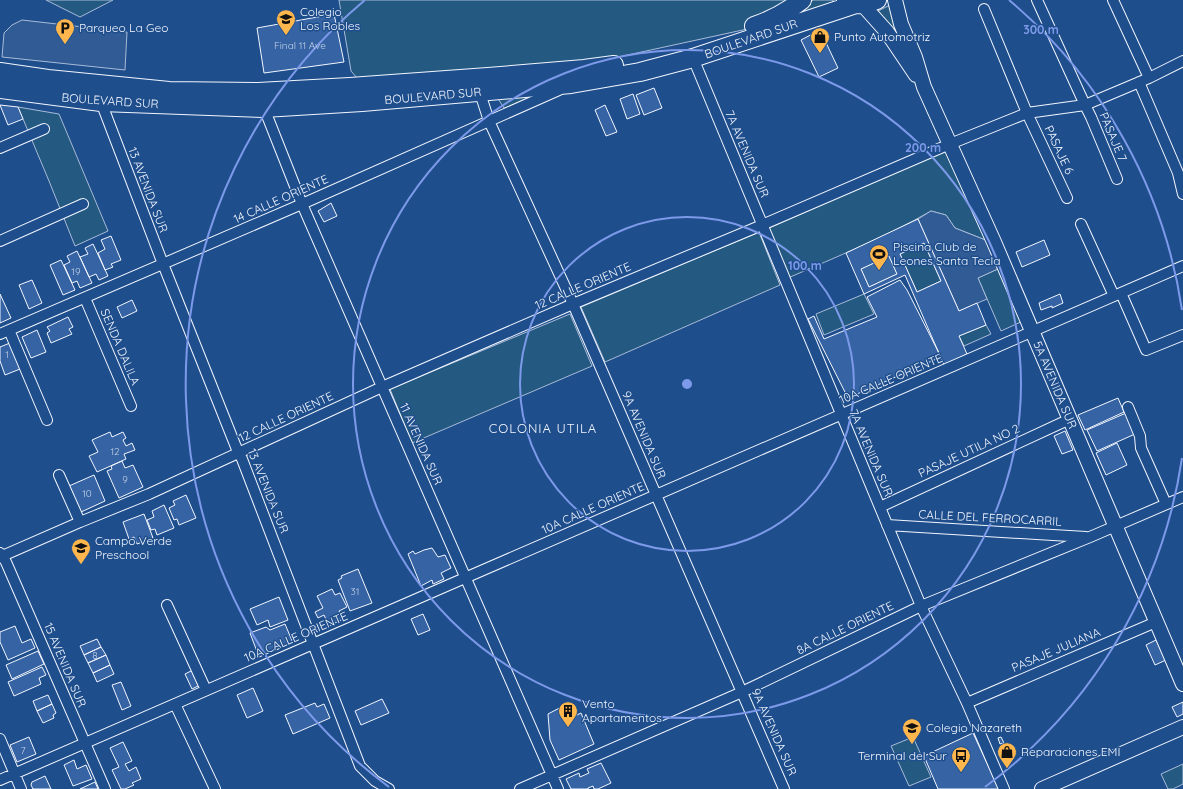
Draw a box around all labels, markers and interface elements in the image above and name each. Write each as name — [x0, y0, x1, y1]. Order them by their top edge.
place label: Colegio Los Robles — [300, 4, 360, 33]
school or university icon: Colegio Los Robles — [275, 8, 297, 36]
street label: BOULEVARD SUR — [702, 16, 799, 61]
parking icon: Parqueo La Geo — [54, 17, 76, 45]
place label: Parqueo La Geo — [79, 20, 168, 35]
text: 300 m — [1023, 22, 1059, 37]
shop icon: Punto Automotriz — [809, 26, 831, 54]
place label: Punto Automotriz — [834, 29, 931, 44]
house number: Final 11 Ave — [274, 39, 326, 52]
street label: BOULEVARD SUR — [384, 84, 482, 107]
street label: BOULEVARD SUR — [61, 90, 159, 111]
street label: 7A AVENIDA SUR — [722, 108, 773, 200]
street label: PASAJE 7 — [1096, 110, 1131, 164]
street label: PASAJE 6 — [1042, 123, 1078, 177]
text: 200 m — [905, 140, 941, 155]
street label: 13 AVENIDA SUR — [125, 145, 172, 235]
street label: 14 CALLE ORIENTE — [231, 171, 331, 226]
place label: Piscina Club de Leones Santa Tecla — [893, 239, 1000, 268]
sports icon: Piscina Club de Leones Santa Tecla — [868, 243, 890, 271]
text: 100 m — [788, 258, 822, 273]
street label: 12 CALLE ORIENTE — [533, 259, 633, 313]
house number: 19 — [71, 265, 81, 278]
street label: SENDA DALILA — [98, 306, 143, 388]
street label: 5A AVENIDA SUR — [1030, 339, 1081, 431]
house number: 1 — [5, 348, 9, 361]
street label: 10A CALLE ORIENTE — [837, 350, 945, 407]
centre of rings — [680, 377, 694, 391]
street label: 12 CALLE ORIENTE — [236, 388, 336, 445]
street label: 9A AVENIDA SUR — [619, 389, 670, 481]
street label: 11 AVENIDA SUR — [397, 400, 446, 487]
street label: 7A AVENIDA SUR — [846, 407, 897, 499]
district label: COLONIA UTILA — [489, 420, 597, 436]
street label: PASAJE UTILA NO 2 — [916, 420, 1022, 481]
house number: 12 — [110, 445, 120, 458]
street label: 13 AVENIDA SUR — [245, 446, 292, 535]
house number: 9 — [122, 473, 128, 486]
street label: 10A CALLE ORIENTE — [539, 478, 647, 537]
house number: 10 — [82, 487, 92, 500]
street label: CALLE DEL FERROCARRIL — [918, 506, 1063, 529]
place label: Campo Verde Preschool — [95, 533, 172, 562]
school or university icon: Campo Verde Preschool — [70, 537, 92, 565]
house number: 31 — [351, 585, 359, 598]
street label: 8A CALLE ORIENTE — [794, 598, 896, 657]
street label: 10A CALLE ORIENTE — [242, 608, 350, 665]
street label: 15 AVENIDA SUR — [41, 620, 90, 709]
street label: PASAJE JULIANA — [1009, 624, 1103, 675]
house number: 8 — [92, 649, 98, 662]
street label: 9A AVENIDA SUR — [749, 686, 800, 778]
place label: Vento Apartamentos — [582, 696, 662, 725]
building icon: Vento Apartamentos — [557, 700, 579, 728]
school or university icon: Colegio Nazareth — [901, 717, 923, 745]
place label: Colegio Nazareth — [926, 720, 1022, 735]
shop icon: Reparaciones EMI — [996, 741, 1018, 769]
house number: 7 — [20, 744, 26, 757]
place label: Reparaciones EMI — [1021, 744, 1120, 759]
bus stop icon: Terminal del Sur — [950, 745, 972, 773]
place label: Terminal del Sur — [858, 748, 947, 763]

